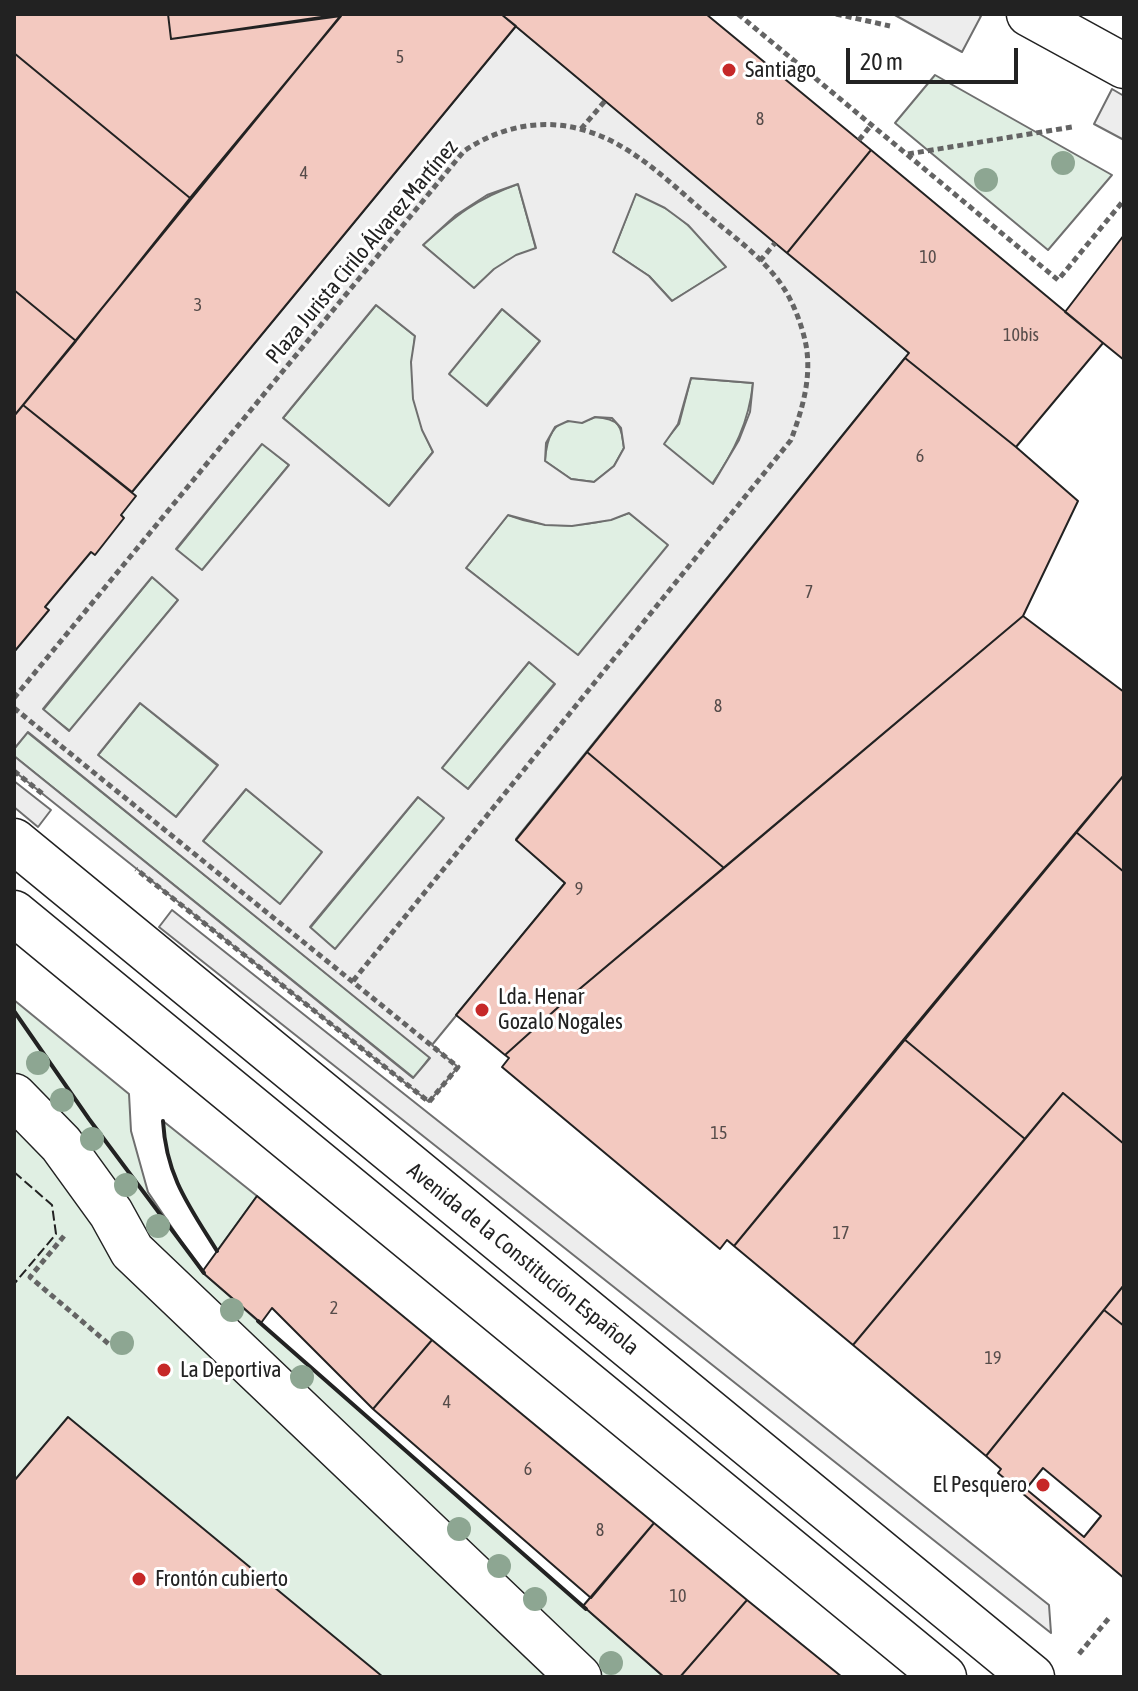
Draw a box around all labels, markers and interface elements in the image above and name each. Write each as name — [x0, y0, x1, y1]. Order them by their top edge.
scale bar — [850, 32, 1022, 82]
house number: 5 — [396, 46, 404, 68]
text: 20 m — [860, 48, 903, 75]
place label: Santiago — [745, 57, 816, 83]
marker: Santiago — [720, 61, 738, 79]
house number: 8 — [756, 108, 764, 130]
street label: Plaza Jurista Cirilo Álvarez Martínez — [261, 135, 463, 369]
house number: 4 — [300, 162, 308, 184]
house number: 10 — [920, 246, 936, 268]
house number: 3 — [194, 294, 202, 316]
house number: 10bis — [1003, 324, 1039, 346]
house number: 6 — [916, 445, 924, 467]
house number: 7 — [805, 581, 813, 603]
house number: 8 — [714, 695, 722, 717]
house number: 9 — [575, 878, 583, 900]
place label: Lda. Henar Gozalo Nogales — [498, 984, 623, 1036]
marker: Lda. Henar Gozalo Nogales — [473, 1001, 491, 1019]
house number: 15 — [711, 1122, 727, 1144]
street label: Avenida de la Constitución Española — [402, 1157, 644, 1361]
house number: 17 — [833, 1222, 849, 1244]
house number: 2 — [330, 1297, 338, 1319]
house number: 19 — [985, 1347, 1001, 1369]
place label: La Deportiva — [180, 1357, 282, 1383]
marker: La Deportiva — [155, 1361, 173, 1379]
house number: 4 — [443, 1391, 451, 1413]
house number: 6 — [524, 1458, 532, 1480]
place label: El Pesquero — [933, 1472, 1027, 1498]
marker: El Pesquero — [1034, 1476, 1052, 1494]
house number: 8 — [596, 1519, 604, 1541]
place label: Frontón cubierto — [155, 1566, 288, 1592]
marker: Frontón cubierto — [130, 1570, 148, 1588]
house number: 10 — [670, 1585, 686, 1607]

